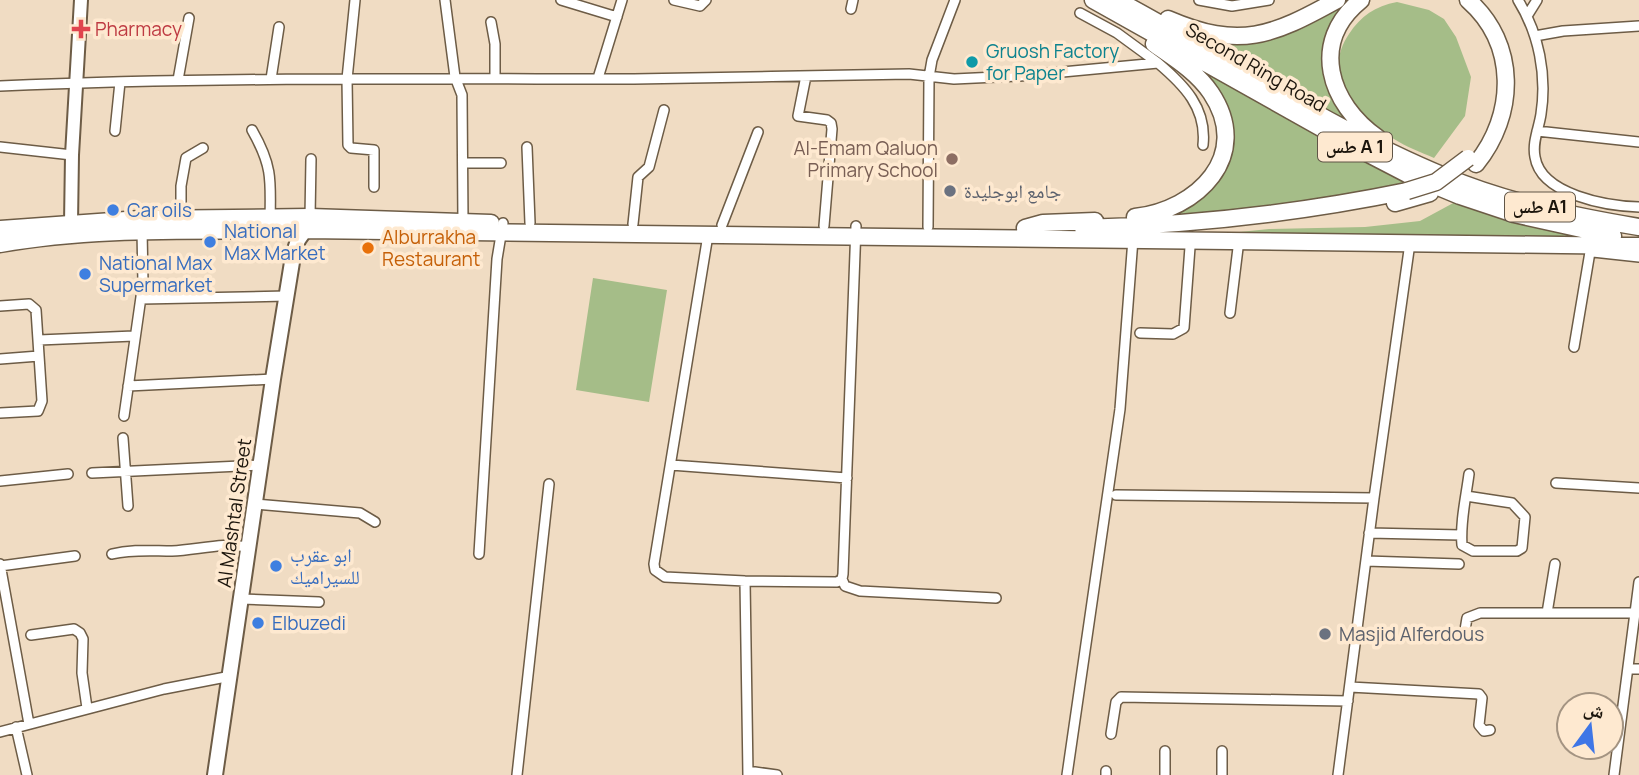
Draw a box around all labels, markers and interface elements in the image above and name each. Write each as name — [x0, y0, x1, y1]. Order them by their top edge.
place label: Pharmacy — [95, 16, 182, 42]
street label: Second Ring Road — [1181, 16, 1331, 118]
marker: Pharmacy — [73, 21, 89, 37]
place label: Gruosh Factory for Paper — [986, 38, 1119, 86]
marker: Gruosh Factory for Paper — [964, 54, 980, 70]
road number: طس A 1 — [1318, 132, 1392, 162]
place label: Al-Emam Qaluon Primary School — [794, 135, 938, 183]
marker: Al-Emam Qaluon Primary School — [944, 151, 960, 167]
place label: جامع ابوجليدة — [964, 178, 1061, 204]
marker: جامع ابوجليدة — [942, 183, 958, 199]
road number: طس A1 — [1505, 192, 1575, 222]
place label: Car oils — [127, 197, 192, 223]
marker: Car oils — [105, 202, 121, 218]
place label: National Max Market — [224, 218, 326, 266]
place label: Alburrakha Restaurant — [382, 224, 480, 272]
marker: National Max Market — [202, 234, 218, 250]
marker: Alburrakha Restaurant — [360, 240, 376, 256]
place label: National Max Supermarket — [99, 250, 213, 298]
marker: National Max Supermarket — [77, 266, 93, 282]
street label: Al Mashtal Street — [211, 437, 257, 589]
place label: ابو عقرب للسيراميك — [290, 542, 360, 590]
marker: ابو عقرب للسيراميك — [268, 558, 284, 574]
place label: Elbuzedi — [272, 610, 346, 636]
marker: Elbuzedi — [250, 615, 266, 631]
place label: Masjid Alferdous — [1339, 621, 1484, 647]
marker: Masjid Alferdous — [1317, 626, 1333, 642]
north arrow — [1555, 691, 1625, 761]
text: ش — [1581, 694, 1608, 725]

